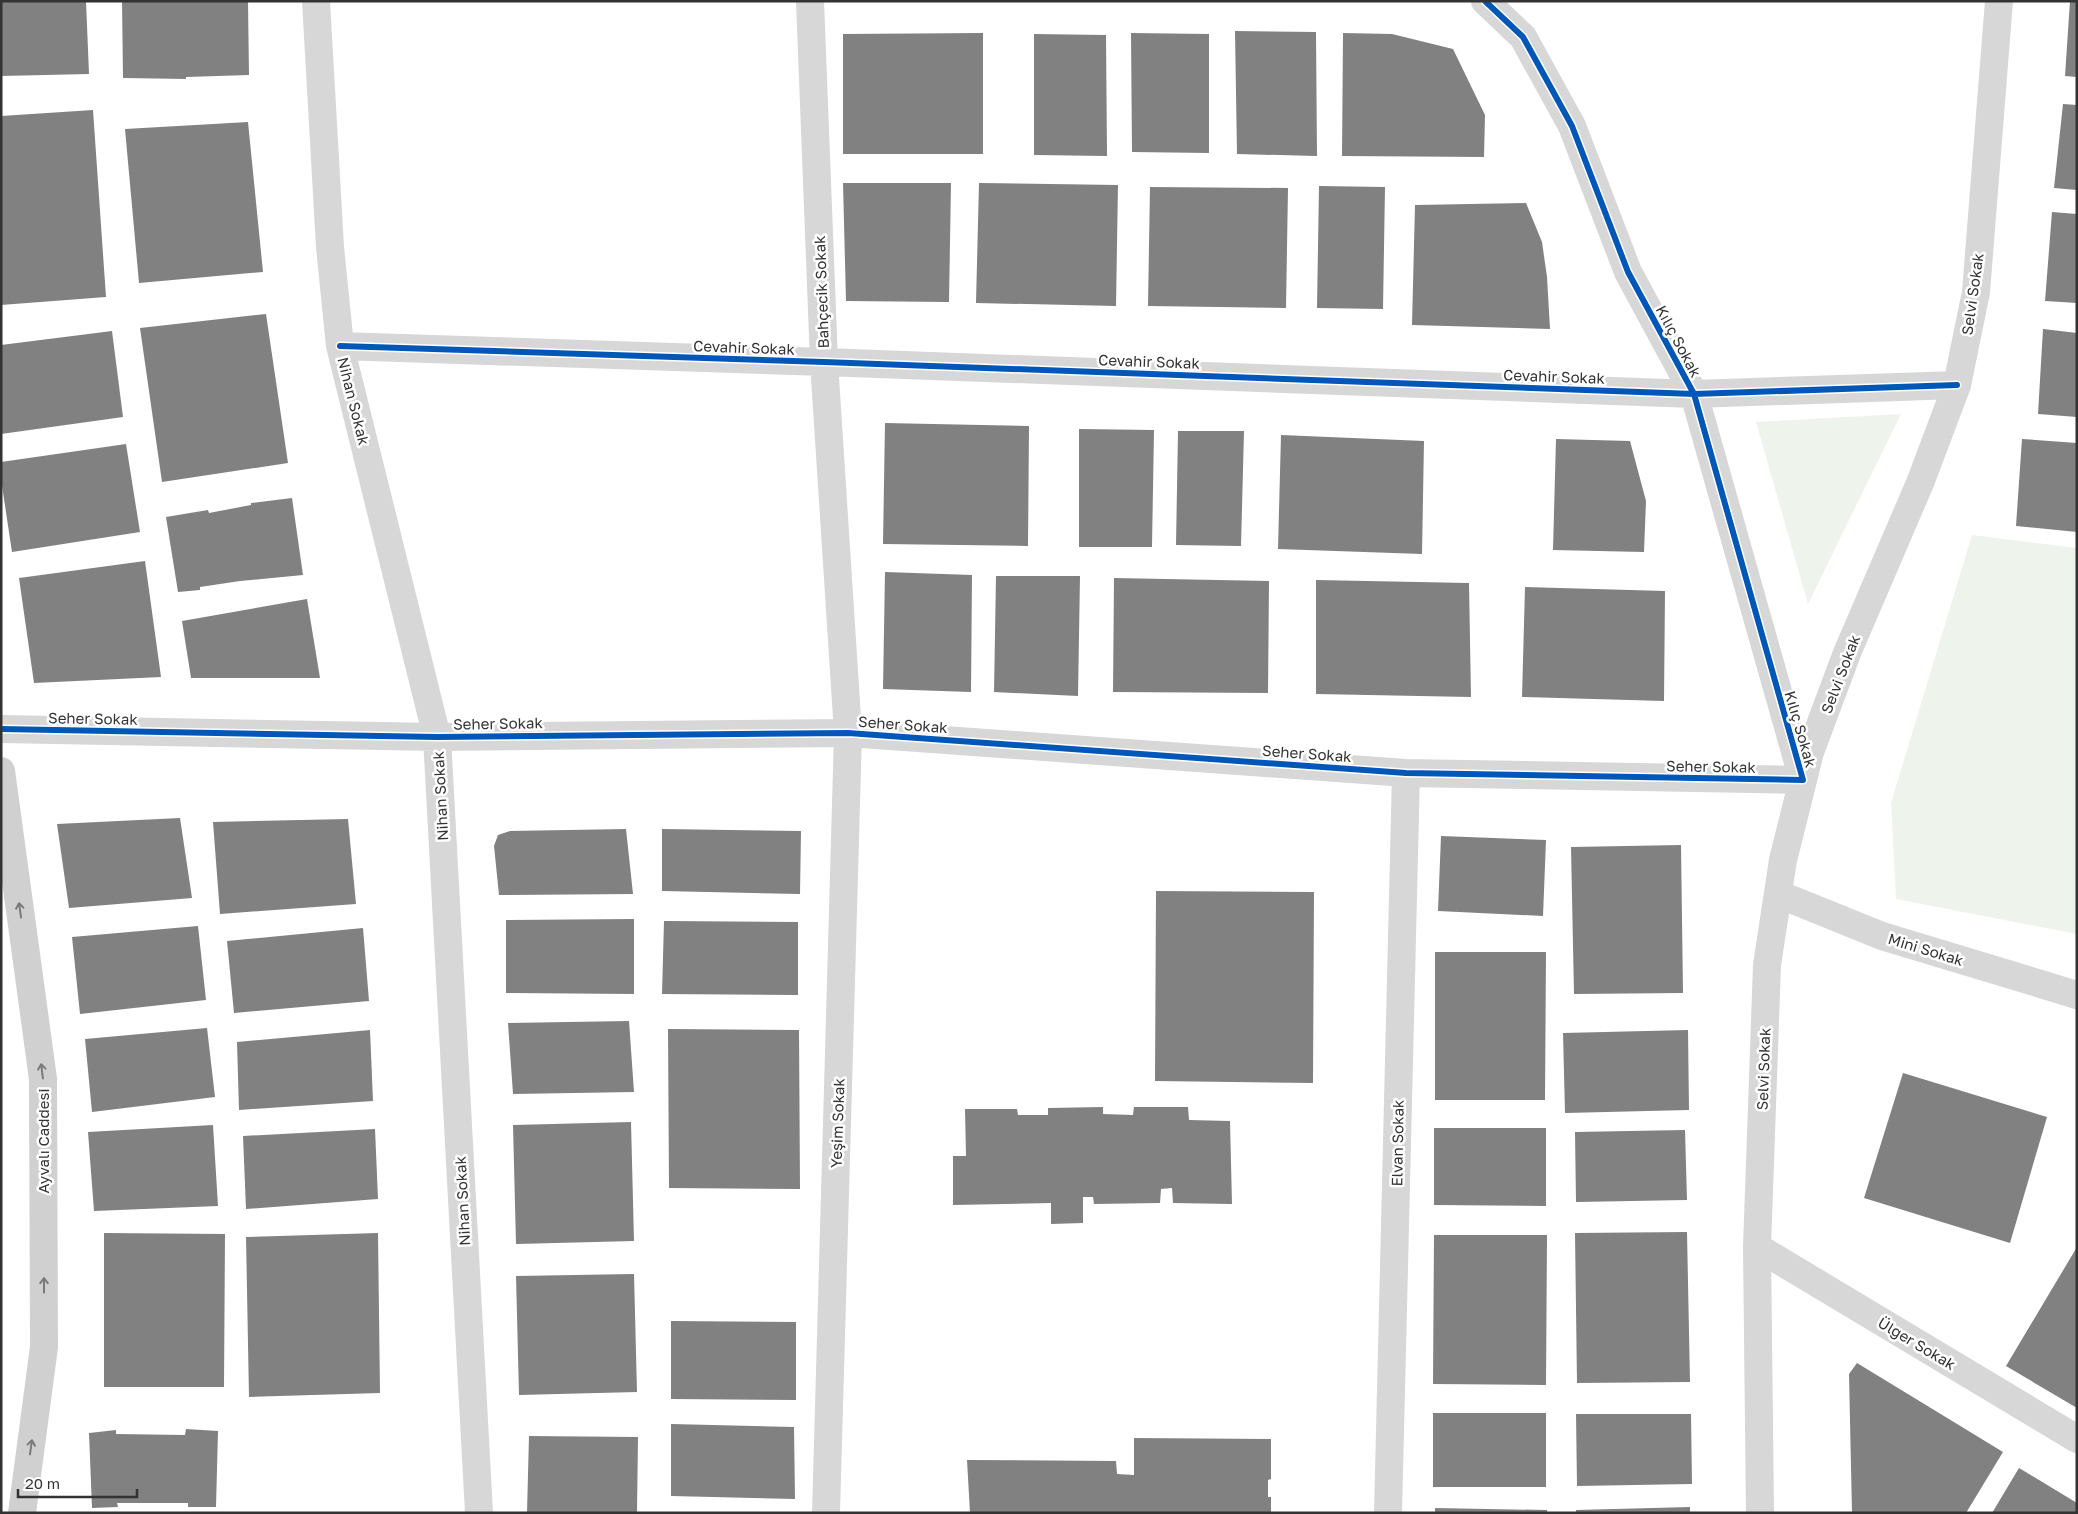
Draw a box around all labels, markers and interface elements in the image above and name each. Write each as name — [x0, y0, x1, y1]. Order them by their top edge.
street label: Bahçecik Sokak — [810, 235, 832, 349]
street label: Selvi Sokak — [1957, 251, 1987, 336]
street label: Kılıç Sokak — [1653, 302, 1706, 381]
street label: Cevahir Sokak — [693, 336, 796, 358]
street label: Cevahir Sokak — [1098, 350, 1201, 372]
street label: Nihan Sokak — [334, 355, 374, 447]
street label: Cevahir Sokak — [1503, 365, 1606, 387]
street label: Selvi Sokak — [1817, 632, 1863, 716]
street label: Kılıç Sokak — [1781, 689, 1821, 770]
street label: Seher Sokak — [48, 708, 139, 728]
street label: Seher Sokak — [858, 712, 949, 736]
street label: Seher Sokak — [453, 713, 544, 733]
street label: Seher Sokak — [1262, 741, 1353, 765]
street label: Nihan Sokak — [429, 750, 451, 841]
street label: Seher Sokak — [1666, 756, 1757, 776]
one-way arrow — [15, 902, 25, 918]
street label: Mini Sokak — [1886, 929, 1966, 969]
street label: Selvi Sokak — [1753, 1027, 1773, 1111]
one-way arrow — [37, 1063, 47, 1079]
street label: Yeşim Sokak — [826, 1077, 848, 1168]
street label: Ayvalı Caddesi — [34, 1089, 52, 1193]
street label: Elvan Sokak — [1387, 1099, 1407, 1187]
street label: Nihan Sokak — [451, 1155, 473, 1246]
one-way arrow — [39, 1278, 49, 1294]
street label: Ülger Sokak — [1875, 1313, 1959, 1373]
one-way arrow — [26, 1439, 36, 1455]
scale bar — [18, 1466, 136, 1498]
text: 20 m — [25, 1474, 60, 1492]

